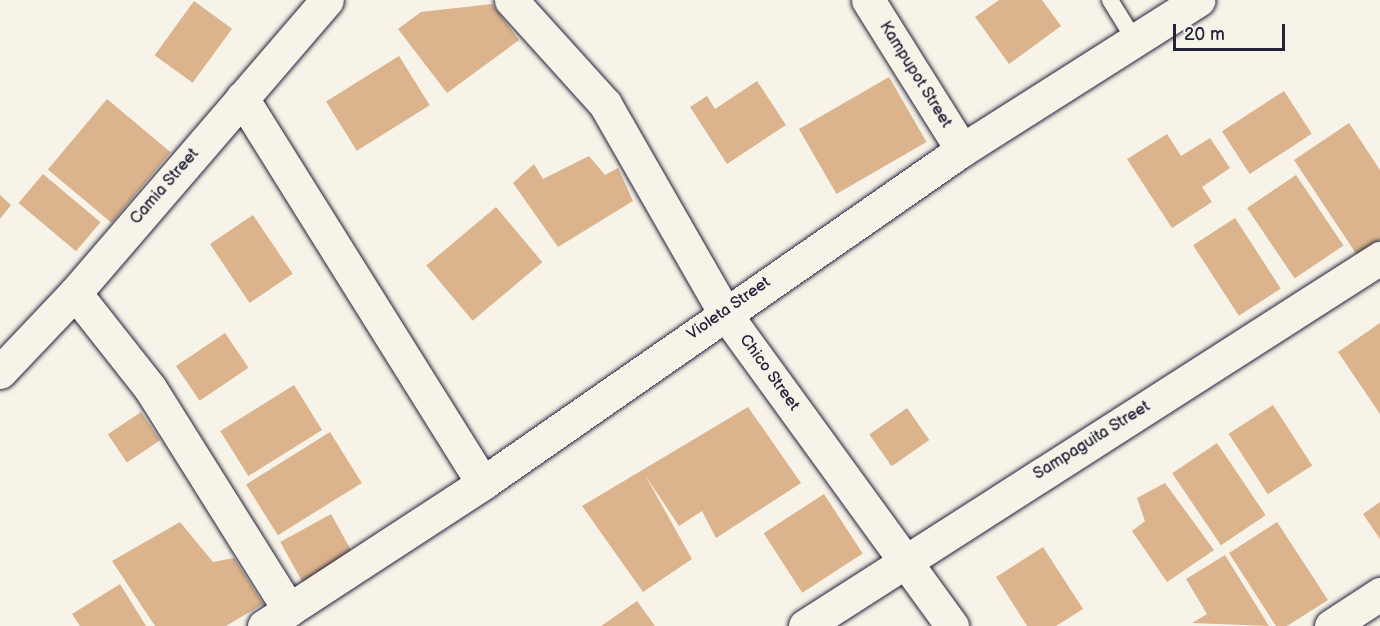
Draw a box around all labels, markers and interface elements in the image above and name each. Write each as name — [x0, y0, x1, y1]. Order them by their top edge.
scale bar — [1176, 12, 1288, 50]
street label: Kampupot Street — [875, 18, 955, 132]
text: 20 m — [1184, 24, 1225, 45]
street label: Camia Street — [127, 145, 203, 229]
street label: Violeta Street — [684, 273, 774, 345]
street label: Chico Street — [735, 331, 803, 415]
street label: Sampaguita Street — [1030, 397, 1154, 485]

